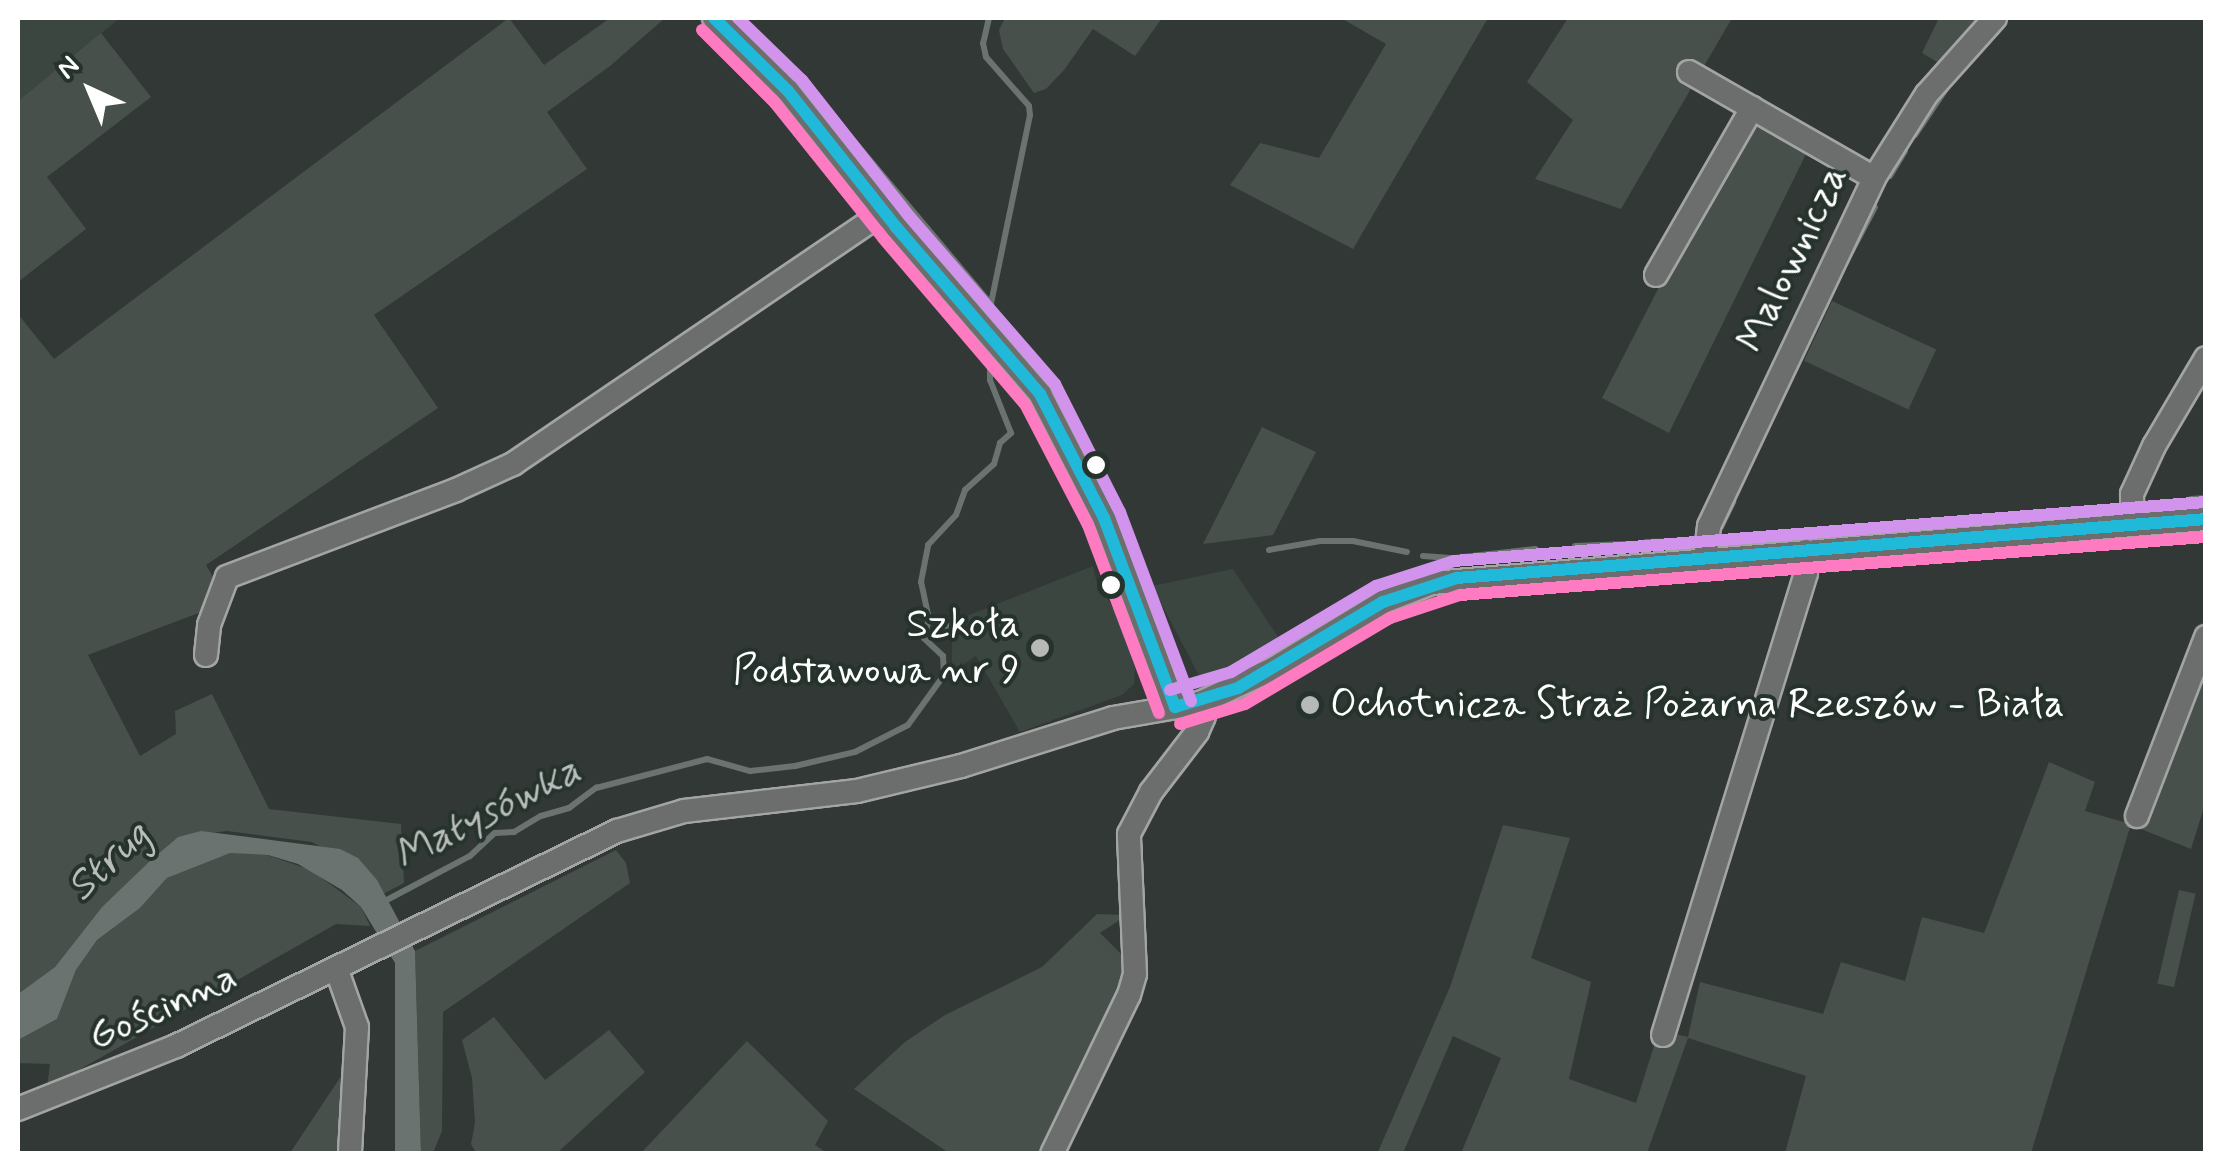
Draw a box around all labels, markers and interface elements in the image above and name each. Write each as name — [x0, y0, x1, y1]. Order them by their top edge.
north arrow — [40, 40, 140, 140]
text: N — [49, 48, 88, 88]
street label: Malownicza — [1727, 158, 1859, 360]
unlabelled marker — [1086, 455, 1106, 475]
unlabelled marker — [1101, 575, 1121, 595]
place label: Szkoła Podstawowa nr 9 — [744, 601, 1020, 695]
marker: Szkoła Podstawowa nr 9 — [1029, 637, 1051, 659]
place label: Ochotnicza Straż Pożarna Rzeszów - Biała — [1330, 681, 2060, 729]
marker: Ochotnicza Straż Pożarna Rzeszów - Biała — [1299, 694, 1321, 716]
water label: Matysówka — [386, 746, 590, 882]
water label: Strug — [57, 811, 161, 913]
street label: Gościnna — [81, 954, 245, 1062]

